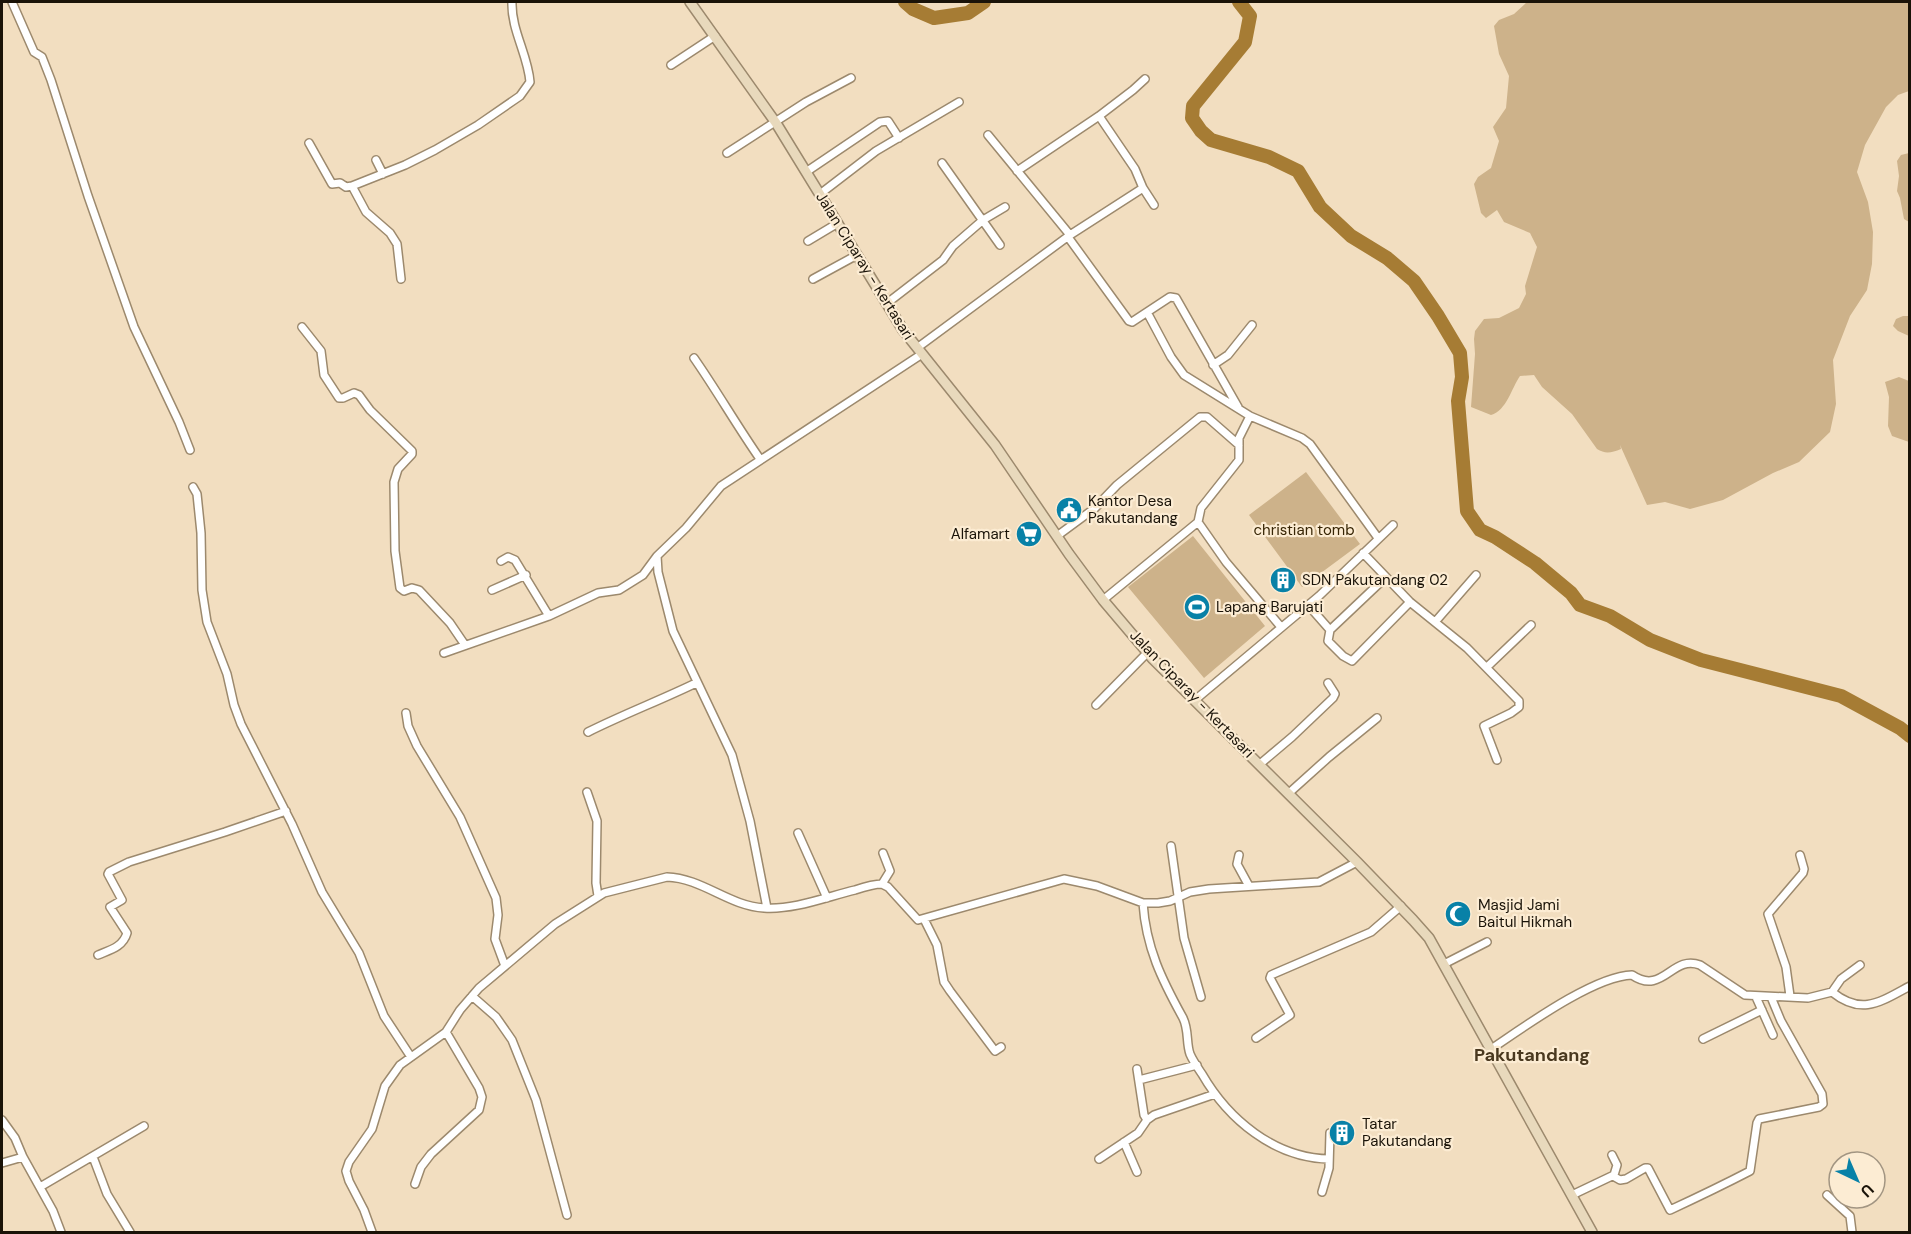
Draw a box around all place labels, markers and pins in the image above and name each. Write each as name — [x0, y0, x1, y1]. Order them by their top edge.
place label: Kantor Desa Pakutandang — [1088, 491, 1178, 528]
public building icon: Kantor Desa Pakutandang — [1054, 495, 1084, 525]
supermarket icon: Alfamart — [1014, 519, 1044, 549]
place label: Alfamart — [951, 524, 1010, 544]
building icon: SDN Pakutandang 02 — [1268, 565, 1298, 595]
place label: SDN Pakutandang 02 — [1302, 570, 1448, 590]
sports icon: Lapang Barujati — [1182, 592, 1212, 622]
place label: Lapang Barujati — [1216, 597, 1323, 617]
place label: Masjid Jami Baitul Hikmah — [1478, 895, 1572, 932]
mosque icon: Masjid Jami Baitul Hikmah — [1443, 899, 1473, 929]
place label: Tatar Pakutandang — [1362, 1114, 1452, 1151]
building icon: Tatar Pakutandang — [1327, 1118, 1357, 1148]

